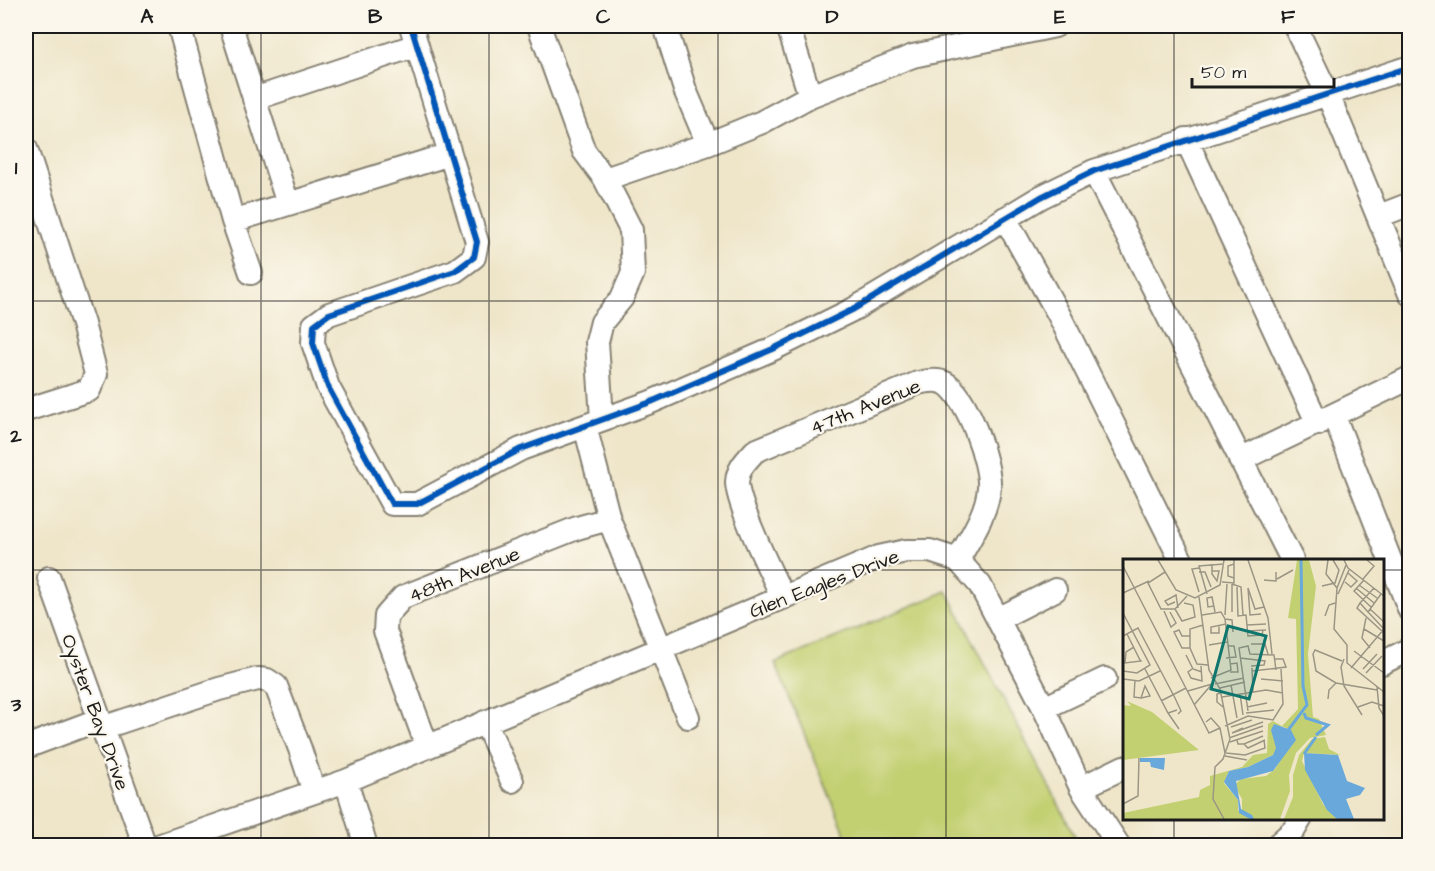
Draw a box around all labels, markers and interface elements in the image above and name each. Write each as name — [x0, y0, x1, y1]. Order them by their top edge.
text: A — [141, 3, 154, 31]
text: B — [368, 3, 383, 31]
text: C — [596, 3, 611, 31]
text: D — [826, 3, 839, 31]
text: E — [1054, 3, 1066, 31]
text: F — [1281, 3, 1296, 31]
scale bar — [1192, 51, 1334, 89]
text: 50 m — [1201, 60, 1246, 85]
text: 1 — [15, 154, 18, 182]
street label: 47th Avenue — [806, 372, 925, 442]
text: 2 — [9, 422, 22, 450]
street label: 48th Avenue — [405, 540, 524, 610]
street label: Glen Eagles Drive — [745, 542, 904, 626]
inset map — [1123, 559, 1384, 820]
street label: Oyster Bay Drive — [53, 631, 136, 795]
text: 3 — [10, 691, 22, 719]

